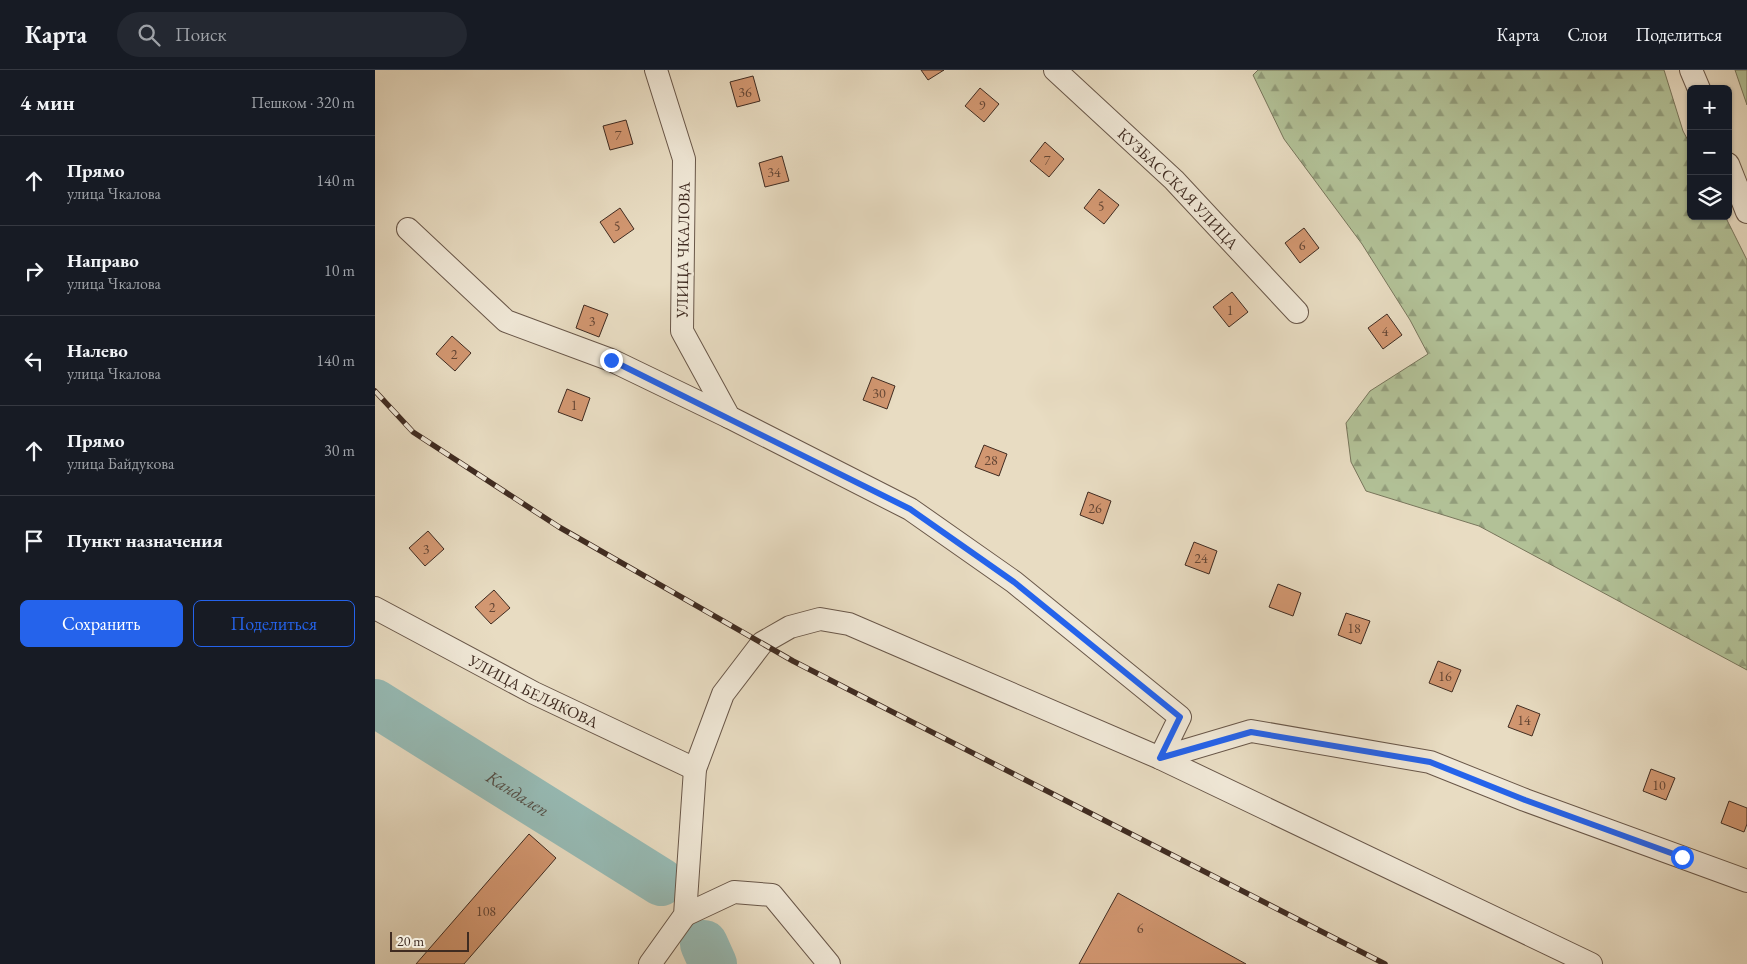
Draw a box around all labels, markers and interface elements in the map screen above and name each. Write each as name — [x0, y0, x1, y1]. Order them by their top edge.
search box — [117, 12, 467, 57]
text: Карта — [25, 19, 87, 50]
icon: search — [135, 21, 163, 49]
text: Поиск — [175, 22, 227, 47]
text: Карта — [1497, 23, 1540, 46]
text: Слои — [1568, 23, 1607, 46]
text: Поделиться — [1635, 23, 1722, 46]
house number: 36 — [738, 83, 752, 101]
map controls — [1687, 85, 1732, 220]
button: + — [1687, 85, 1732, 130]
text: 4 мин — [20, 89, 75, 116]
text: Пешком · 320 m — [251, 92, 355, 113]
house number: 9 — [979, 96, 986, 114]
street label: КУЗБАССКАЯ УЛИЦА — [1113, 123, 1244, 254]
house number: 7 — [615, 126, 622, 144]
button: − — [1687, 130, 1732, 175]
house number: 7 — [1044, 151, 1051, 169]
text: Прямо — [67, 158, 125, 183]
house number: 34 — [767, 163, 781, 181]
icon: ahead — [20, 167, 48, 195]
text: 140 m — [316, 170, 355, 191]
button: layers — [1687, 175, 1732, 220]
street label: УЛИЦА ЧКАЛОВА — [671, 181, 695, 319]
text: улица Чкалова — [67, 183, 161, 204]
house number: 5 — [1098, 197, 1104, 215]
house number: 5 — [614, 217, 620, 235]
house number: 6 — [1299, 236, 1306, 254]
text: Направо — [67, 248, 139, 273]
icon: right — [20, 257, 48, 285]
text: 10 m — [324, 260, 355, 281]
text: улица Чкалова — [67, 273, 161, 294]
house number: 1 — [1227, 301, 1233, 319]
house number: 3 — [589, 312, 596, 330]
house number: 4 — [1382, 322, 1389, 340]
text: Налево — [67, 338, 128, 363]
house number: 2 — [451, 345, 458, 363]
icon: left — [20, 347, 48, 375]
route end — [600, 349, 623, 372]
text: 140 m — [316, 350, 355, 371]
text: улица Чкалова — [67, 363, 161, 384]
house number: 30 — [872, 384, 886, 402]
house number: 1 — [571, 396, 577, 414]
text: Прямо — [67, 428, 125, 453]
icon: ahead — [20, 437, 48, 465]
text: 30 m — [324, 440, 355, 461]
house number: 28 — [984, 451, 998, 469]
text: улица Байдукова — [67, 453, 175, 474]
house number: 26 — [1088, 499, 1102, 517]
icon: arrive — [20, 527, 48, 555]
text: Пункт назначения — [67, 528, 223, 553]
house number: 3 — [423, 540, 430, 558]
house number: 24 — [1194, 549, 1208, 567]
house number: 2 — [489, 598, 496, 616]
button: Сохранить — [20, 600, 183, 647]
button: Поделиться — [193, 600, 355, 647]
house number: 18 — [1347, 619, 1361, 637]
street label: УЛИЦА БЕЛЯКОВА — [464, 649, 603, 733]
house number: 16 — [1438, 667, 1452, 685]
house number: 14 — [1517, 711, 1531, 729]
water label: Кандалеп — [482, 764, 554, 821]
house number: 10 — [1652, 776, 1666, 794]
route start — [1671, 846, 1694, 869]
house number: 108 — [476, 902, 496, 920]
house number: 6 — [1137, 919, 1144, 937]
scale bar — [390, 929, 469, 952]
text: 20 m — [397, 932, 424, 950]

